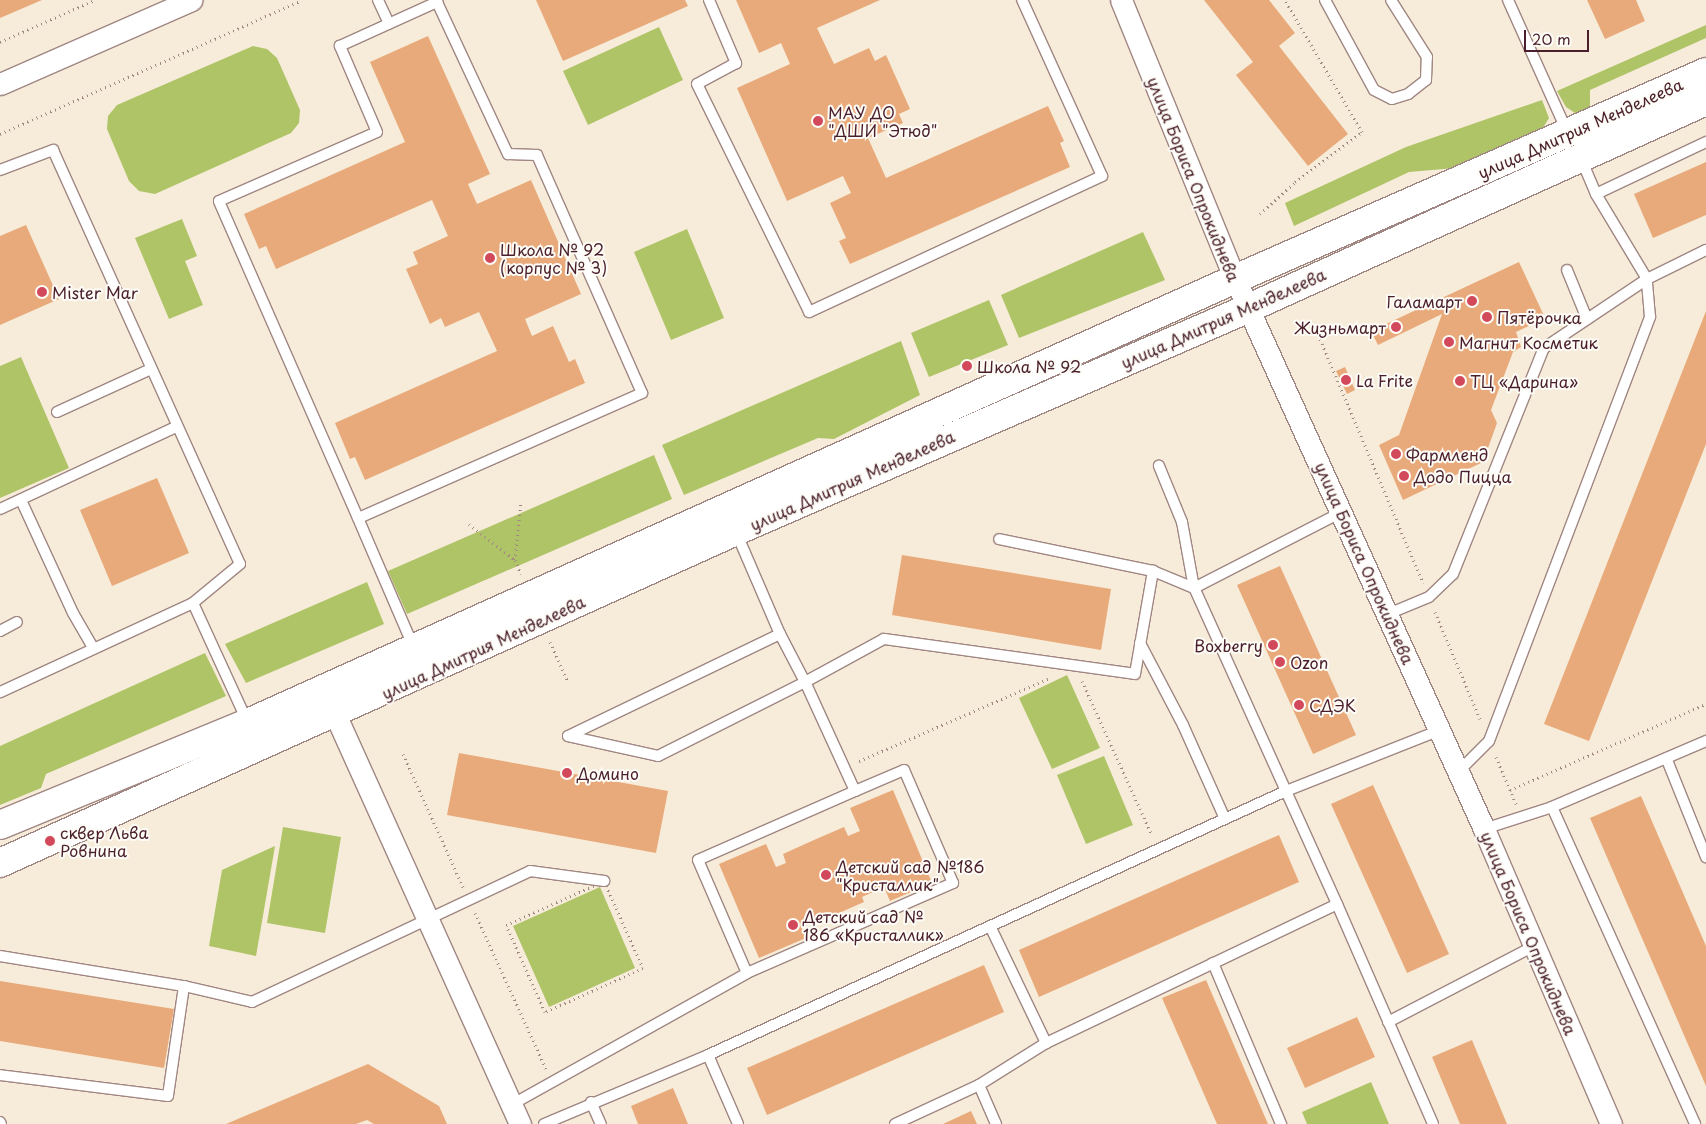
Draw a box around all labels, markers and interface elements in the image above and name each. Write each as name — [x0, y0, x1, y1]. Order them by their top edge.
scale bar — [1526, 20, 1591, 52]
text: 20 m — [1532, 27, 1571, 50]
street label: улица Бориса Опрокиднева — [1144, 73, 1244, 285]
street label: улица Дмитрия Менделеева — [1473, 74, 1687, 182]
place label: МАУ ДО "ДШИ "Этюд" — [828, 102, 938, 140]
marker: МАУ ДО "ДШИ "Этюд" — [812, 115, 824, 127]
place label: Школа № 92 (корпус № 3) — [500, 239, 608, 277]
marker: Школа № 92 (корпус № 3) — [484, 252, 496, 264]
street label: улица Дмитрия Менделеева — [1116, 264, 1330, 372]
place label: Mister Mar — [52, 282, 139, 302]
marker: Mister Mar — [36, 286, 48, 298]
place label: Галамарт — [1387, 291, 1462, 311]
marker: Галамарт — [1466, 295, 1478, 307]
place label: Пятёрочка — [1497, 307, 1582, 327]
marker: Пятёрочка — [1481, 311, 1493, 323]
place label: Жизньмарт — [1294, 317, 1386, 337]
marker: Жизньмарт — [1390, 321, 1402, 333]
place label: Магнит Косметик — [1459, 332, 1598, 352]
marker: Магнит Косметик — [1443, 336, 1455, 348]
place label: Школа № 92 — [977, 356, 1081, 376]
marker: Школа № 92 — [961, 360, 973, 372]
place label: La Frite — [1356, 370, 1415, 390]
place label: ТЦ «Дарина» — [1470, 371, 1578, 391]
marker: La Frite — [1340, 374, 1352, 386]
marker: ТЦ «Дарина» — [1454, 375, 1466, 387]
street label: улица Дмитрия Менделеева — [745, 426, 959, 534]
place label: Фармленд — [1406, 444, 1488, 464]
marker: Фармленд — [1390, 448, 1402, 460]
street label: улица Бориса Опрокиднева — [1311, 458, 1419, 668]
place label: Додо Пицца — [1414, 466, 1512, 486]
marker: Додо Пицца — [1398, 470, 1410, 482]
street label: улица Дмитрия Менделеева — [377, 591, 589, 703]
place label: Boxberry — [1194, 635, 1263, 655]
marker: Boxberry — [1267, 639, 1279, 651]
place label: Ozon — [1290, 652, 1328, 672]
marker: Ozon — [1274, 656, 1286, 668]
place label: СДЭК — [1309, 695, 1356, 715]
marker: СДЭК — [1293, 699, 1305, 711]
place label: Домино — [577, 763, 639, 783]
marker: Домино — [561, 767, 573, 779]
place label: сквер Льва Ровнина — [60, 822, 149, 860]
street label: улица Бориса Опрокиднева — [1477, 828, 1581, 1038]
marker: сквер Льва Ровнина — [44, 835, 56, 847]
place label: Детский сад №186 "Кристаллик" — [836, 856, 986, 894]
marker: Детский сад №186 "Кристаллик" — [820, 869, 832, 881]
place label: Детский сад № 186 «Кристаллик» — [803, 906, 945, 944]
marker: Детский сад № 186 «Кристаллик» — [787, 919, 799, 931]

